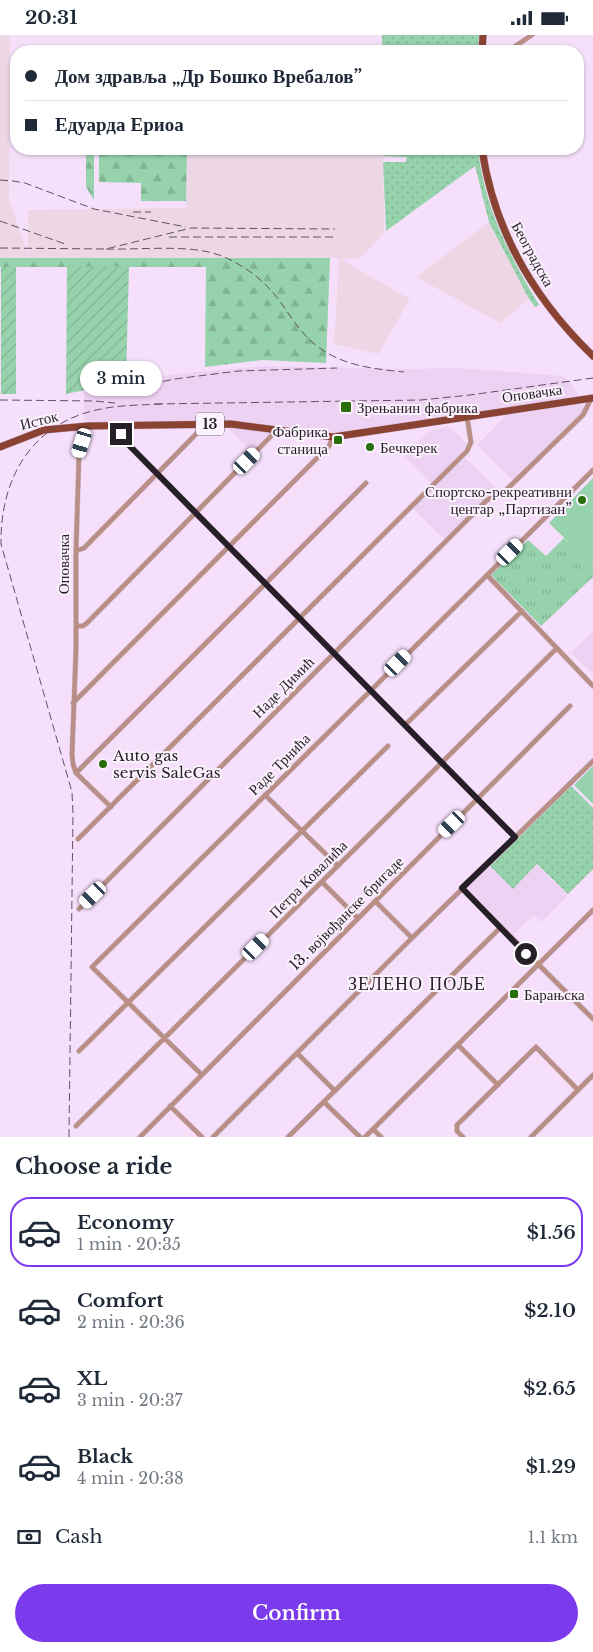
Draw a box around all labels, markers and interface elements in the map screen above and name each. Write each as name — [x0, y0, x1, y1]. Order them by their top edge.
text: 20:31 — [25, 6, 78, 29]
text: Дом здравља „Др Бошко Вребалов” — [55, 65, 362, 88]
text: Едуарда Ериоа — [55, 113, 184, 136]
street label: Београдска — [507, 218, 559, 290]
callout: 3 min — [80, 361, 162, 397]
text: 3 min — [96, 368, 146, 388]
street label: Оповачка — [501, 379, 564, 407]
place label: Зрењанин фабрика — [357, 398, 478, 417]
marker: Зрењанин фабрика — [339, 400, 353, 414]
street label: Исток — [18, 406, 61, 434]
road number: 13 — [196, 413, 224, 435]
place label: Фабрика станица — [273, 422, 328, 458]
route end — [110, 423, 132, 445]
car — [70, 426, 93, 460]
marker: Фабрика станица — [332, 434, 344, 446]
place label: Бечкерек — [380, 438, 438, 457]
marker: Бечкерек — [364, 441, 376, 453]
car — [231, 445, 262, 477]
place label: Спортско-рекреативни центар „Партизан” — [425, 482, 572, 518]
marker: Спортско-рекреативни центар „Партизан” — [576, 494, 588, 506]
street label: Оповачка — [54, 533, 73, 594]
car — [494, 536, 525, 568]
car — [382, 647, 413, 679]
street label: Наде Димић — [248, 652, 318, 722]
street label: Раде Трнића — [244, 729, 314, 799]
place label: Auto gas servis SaleGas — [112, 746, 221, 782]
marker: Auto gas servis SaleGas — [97, 758, 109, 770]
car — [436, 808, 467, 840]
street label: Петра Ковалића — [265, 836, 351, 922]
street label: 13. војвођанске бригаде — [285, 852, 407, 974]
car — [77, 879, 108, 911]
car — [240, 931, 271, 963]
route start — [515, 943, 537, 965]
district label: ЗЕЛЕНО ПОЉЕ — [348, 973, 486, 995]
place label: Барањска — [524, 985, 585, 1004]
marker: Барањска — [508, 988, 520, 1000]
text: Choose a ride — [15, 1153, 172, 1180]
icon: car — [17, 1210, 62, 1255]
text: Economy — [77, 1211, 174, 1234]
text: $1.56 — [527, 1221, 576, 1244]
text: 1 min · 20:35 — [77, 1234, 181, 1254]
icon: car — [17, 1288, 62, 1333]
text: Comfort — [77, 1289, 164, 1312]
text: $2.10 — [524, 1299, 576, 1322]
text: 2 min · 20:36 — [77, 1312, 185, 1332]
icon: car — [17, 1366, 62, 1411]
text: XL — [77, 1367, 107, 1390]
text: $2.65 — [523, 1377, 576, 1400]
text: 3 min · 20:37 — [77, 1390, 183, 1410]
icon: car — [17, 1444, 62, 1489]
text: Black — [77, 1445, 133, 1468]
text: $1.29 — [526, 1455, 576, 1478]
text: 4 min · 20:38 — [77, 1468, 184, 1488]
icon: cash — [15, 1523, 43, 1551]
text: Cash — [55, 1525, 102, 1548]
text: 1.1 km — [528, 1527, 578, 1547]
button: Confirm — [15, 1584, 578, 1642]

